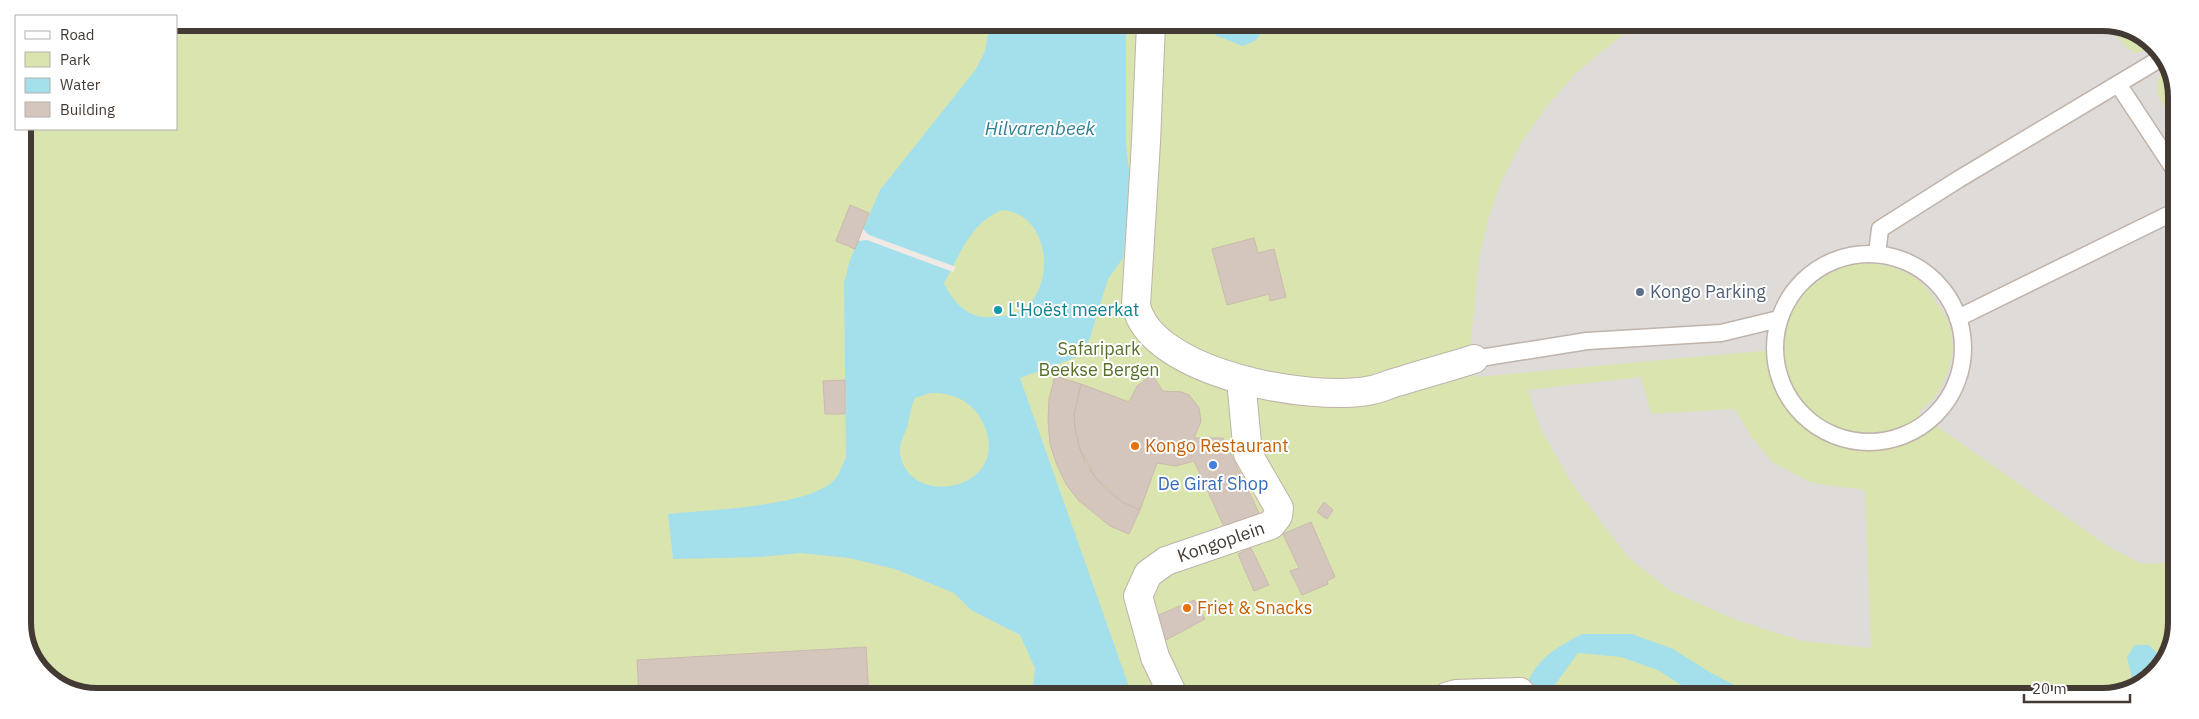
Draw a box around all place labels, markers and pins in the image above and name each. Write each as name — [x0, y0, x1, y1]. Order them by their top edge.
place label: Kongo Parking — [1650, 280, 1766, 303]
marker: Kongo Parking — [1634, 286, 1646, 298]
place label: L'Hoëst meerkat — [1008, 298, 1139, 321]
marker: L'Hoëst meerkat — [992, 304, 1004, 316]
place label: Kongo Restaurant — [1145, 434, 1289, 457]
marker: Kongo Restaurant — [1129, 440, 1141, 452]
marker: De Giraf Shop — [1207, 459, 1219, 471]
place label: De Giraf Shop — [1158, 472, 1268, 495]
place label: Friet & Snacks — [1197, 596, 1312, 619]
marker: Friet & Snacks — [1181, 602, 1193, 614]

